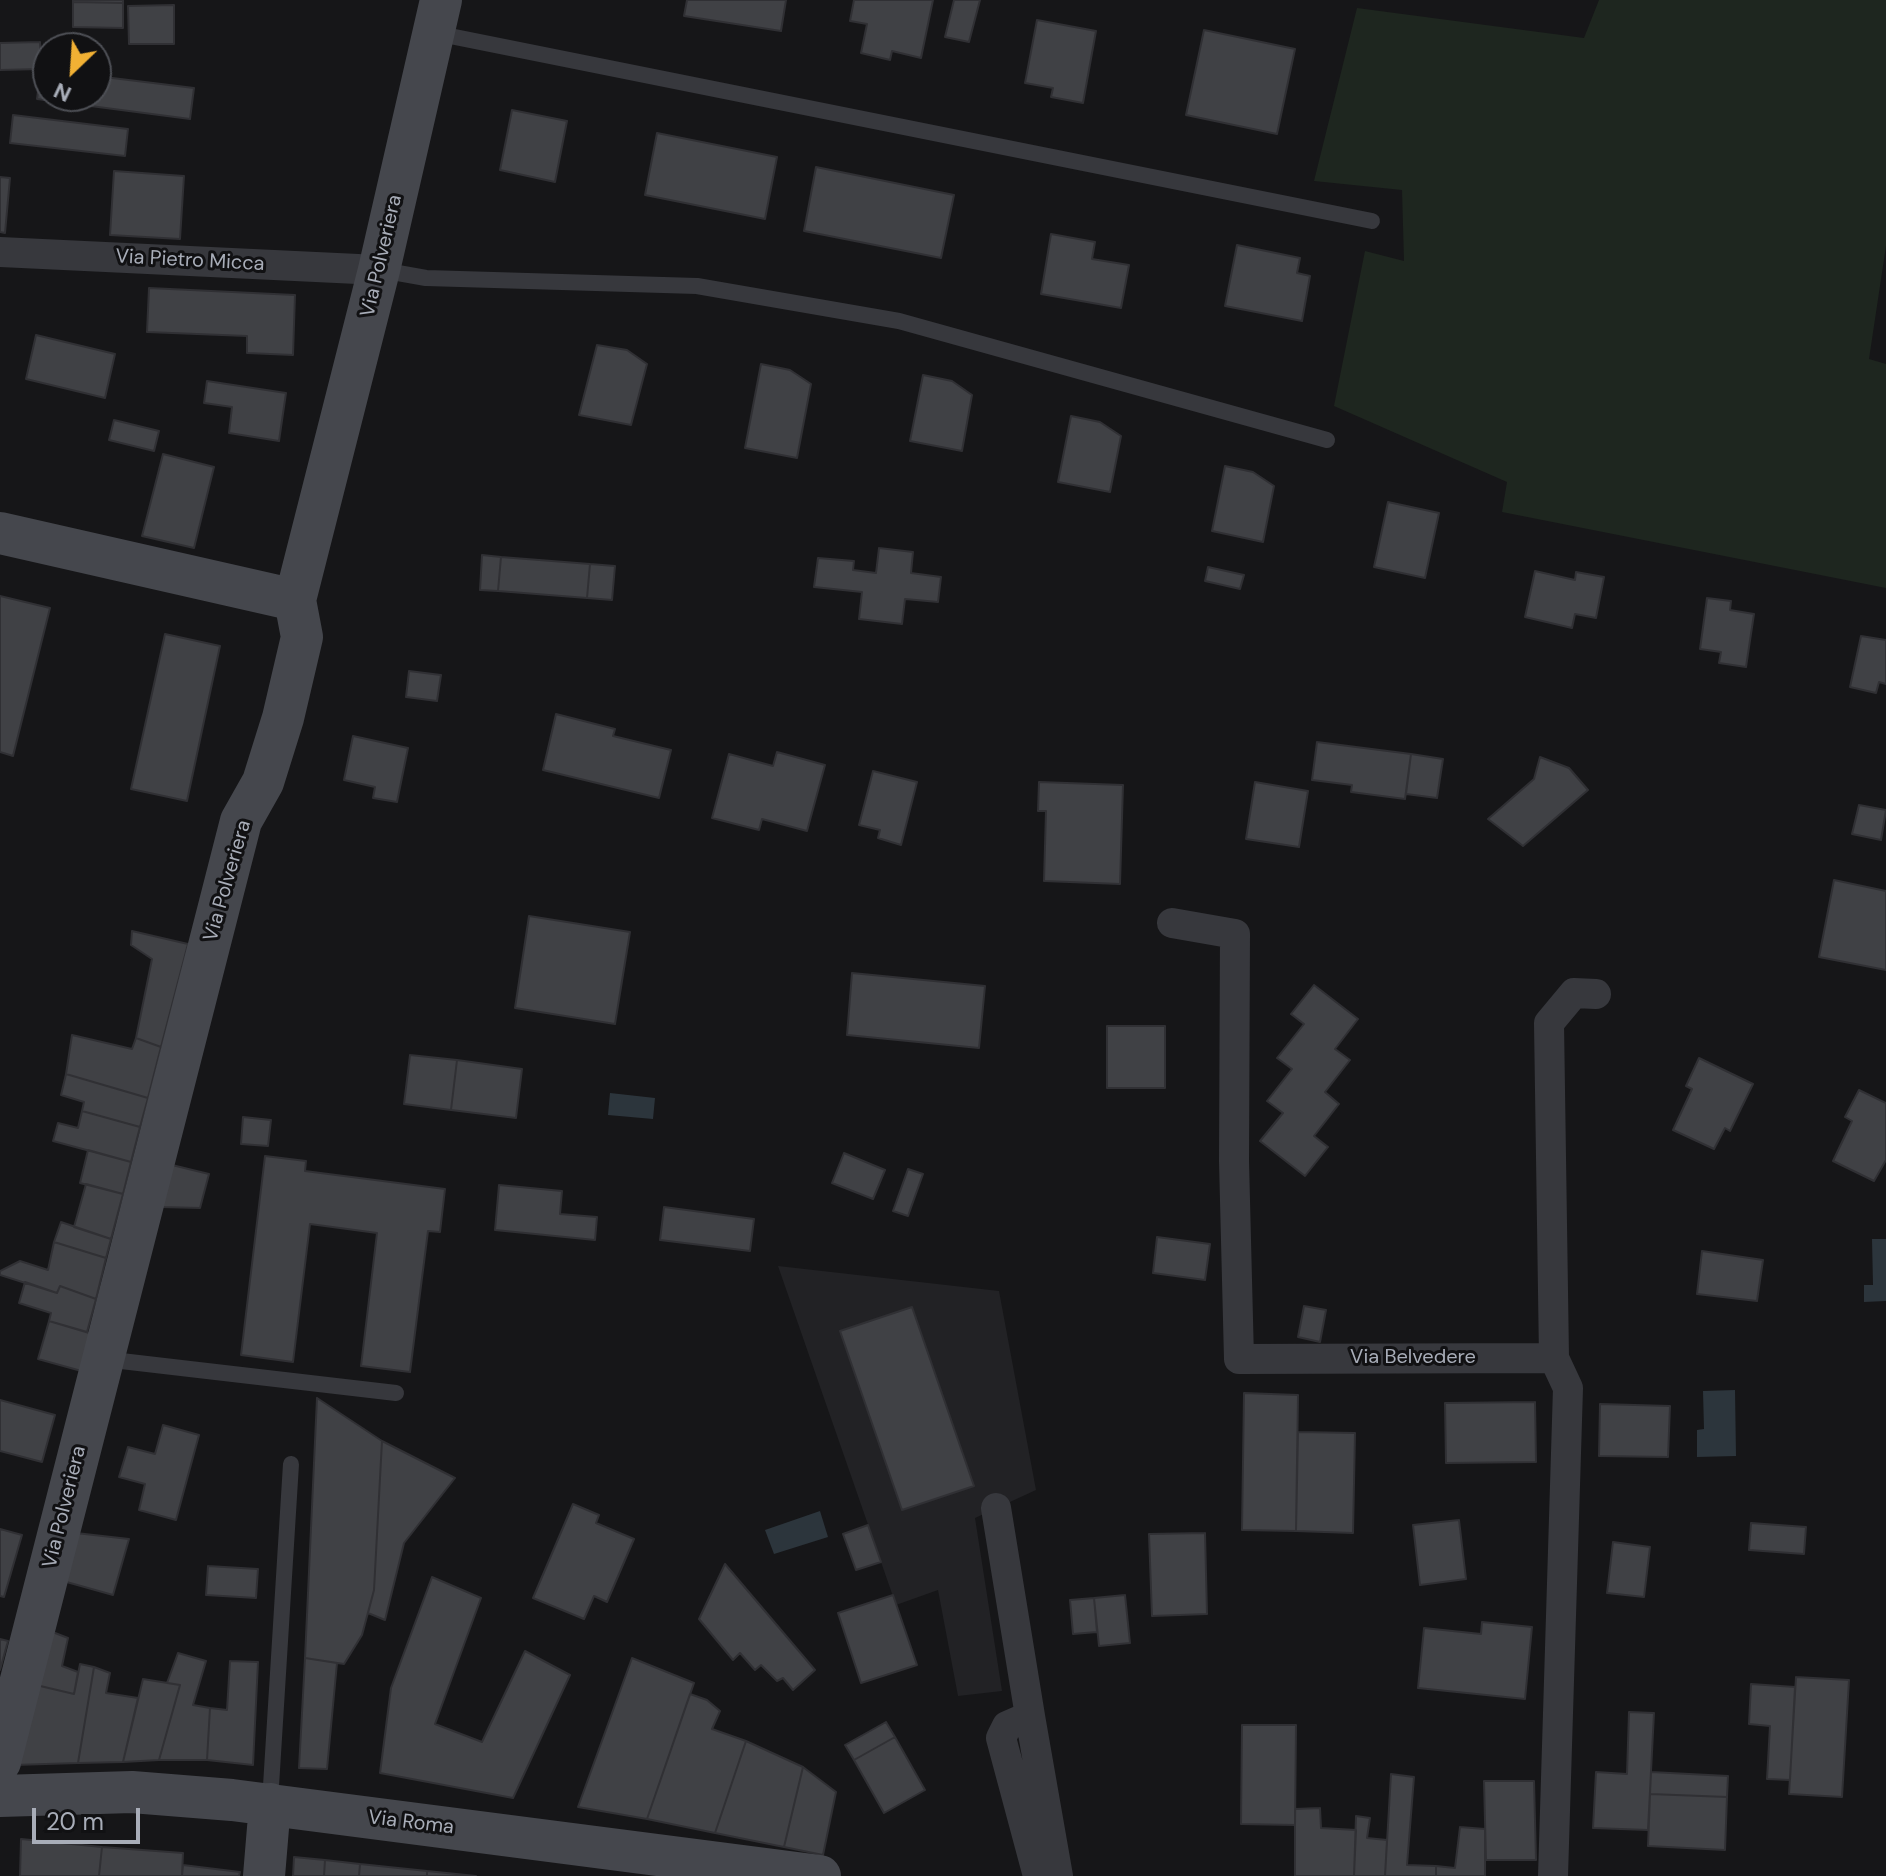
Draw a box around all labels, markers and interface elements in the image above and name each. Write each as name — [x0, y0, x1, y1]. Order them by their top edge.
north arrow — [32, 32, 112, 112]
text: N — [49, 76, 76, 109]
street label: Via Polveriera — [356, 192, 408, 320]
street label: Via Pietro Micca — [115, 245, 265, 277]
street label: Via Polveriera — [199, 818, 257, 944]
street label: Via Belvedere — [1350, 1346, 1476, 1370]
street label: Via Polveriera — [38, 1443, 92, 1571]
scale bar — [36, 1792, 144, 1842]
text: 20 m — [46, 1806, 104, 1837]
street label: Via Roma — [367, 1806, 455, 1840]

